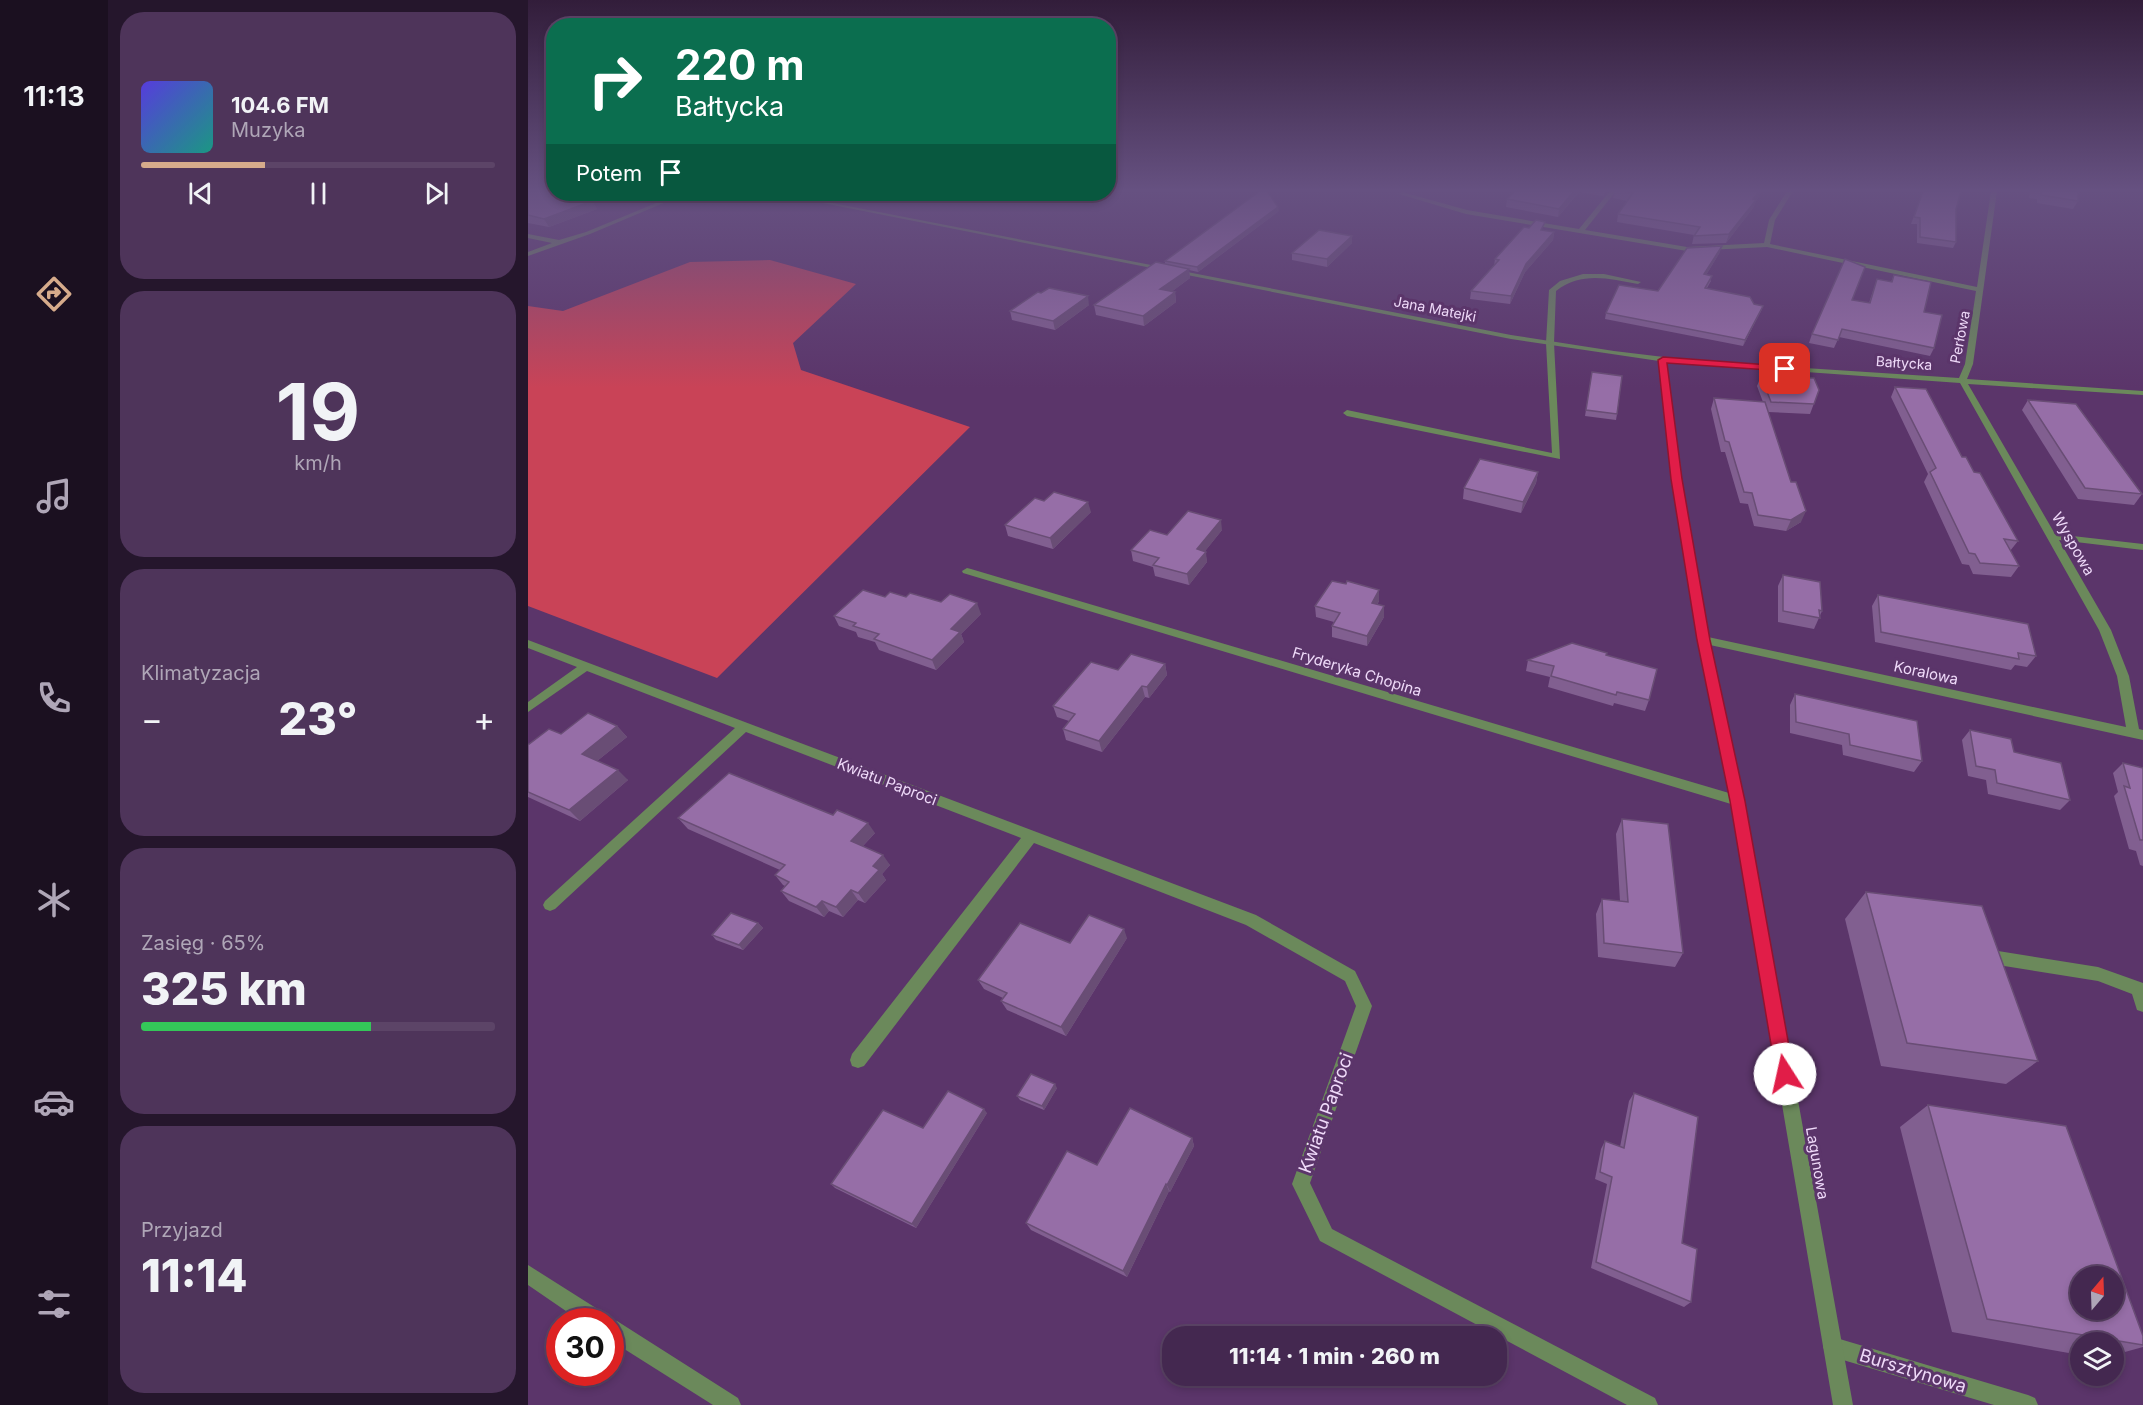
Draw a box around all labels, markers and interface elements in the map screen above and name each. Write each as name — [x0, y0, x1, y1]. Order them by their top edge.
text: 220 m — [675, 39, 805, 90]
icon: right — [576, 42, 654, 120]
text: 11:13 — [23, 80, 85, 113]
text: Bałtycka — [675, 90, 784, 123]
text: 104.6 FM — [231, 92, 329, 118]
text: Muzyka — [231, 118, 305, 142]
icon: arrive — [654, 156, 687, 189]
text: Potem — [576, 160, 642, 186]
icon: previous — [184, 177, 217, 210]
icon: pause — [302, 177, 335, 210]
icon: next — [420, 177, 453, 210]
icon: directions — [33, 273, 75, 315]
street label: Jana Matejki — [1392, 292, 1478, 325]
street label: Perłowa — [1946, 309, 1973, 365]
pin — [1759, 343, 1810, 394]
icon: arrive — [1768, 352, 1801, 385]
street label: Bałtycka — [1875, 352, 1933, 373]
text: 19 — [276, 364, 360, 459]
text: km/h — [294, 451, 342, 475]
icon: music — [33, 475, 75, 517]
street label: Wyspowa — [2048, 509, 2099, 579]
street label: Fryderyka Chopina — [1290, 643, 1424, 700]
street label: Koralowa — [1892, 656, 1960, 689]
text: Klimatyzacja — [141, 661, 261, 685]
icon: phone — [33, 677, 75, 719]
text: 23° — [279, 691, 357, 746]
text: − — [141, 699, 163, 739]
text: + — [473, 699, 495, 739]
street label: Kwiatu Paproci — [835, 754, 940, 809]
icon: climate — [33, 879, 75, 921]
text: Zasięg · 65% — [141, 931, 265, 955]
text: 325 km — [141, 961, 307, 1016]
position arrow — [1753, 1042, 1817, 1106]
street label: Kwiatu Paproci — [1294, 1050, 1357, 1176]
icon: car — [33, 1081, 75, 1123]
street label: Lagunowa — [1802, 1125, 1833, 1201]
text: Przyjazd — [141, 1218, 223, 1242]
text: 11:14 — [141, 1248, 247, 1303]
north arrow — [2070, 1266, 2124, 1320]
map controls — [2070, 1266, 2124, 1386]
icon: filters — [33, 1283, 75, 1325]
speed limit sign: 30 — [546, 1308, 624, 1386]
button: layers — [2070, 1332, 2124, 1386]
text: 11:14 · 1 min · 260 m — [1229, 1343, 1440, 1369]
street label: Bursztynowa — [1857, 1344, 1969, 1397]

